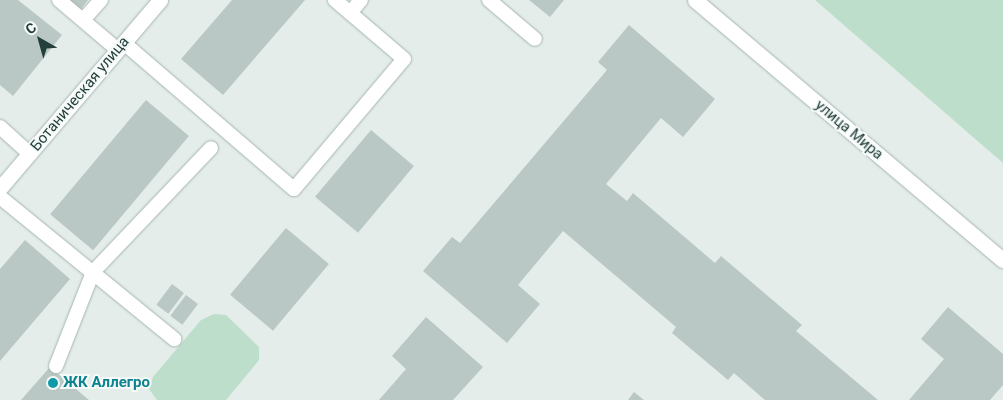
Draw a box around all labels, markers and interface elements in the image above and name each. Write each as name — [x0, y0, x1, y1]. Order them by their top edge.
north arrow — [15, 15, 65, 65]
text: С — [22, 19, 39, 37]
street label: Ботаническая улица — [27, 33, 133, 155]
street label: улица Мира — [811, 96, 887, 164]
place label: ЖК Аллегро — [63, 374, 150, 392]
marker: ЖК Аллегро — [47, 377, 59, 389]

